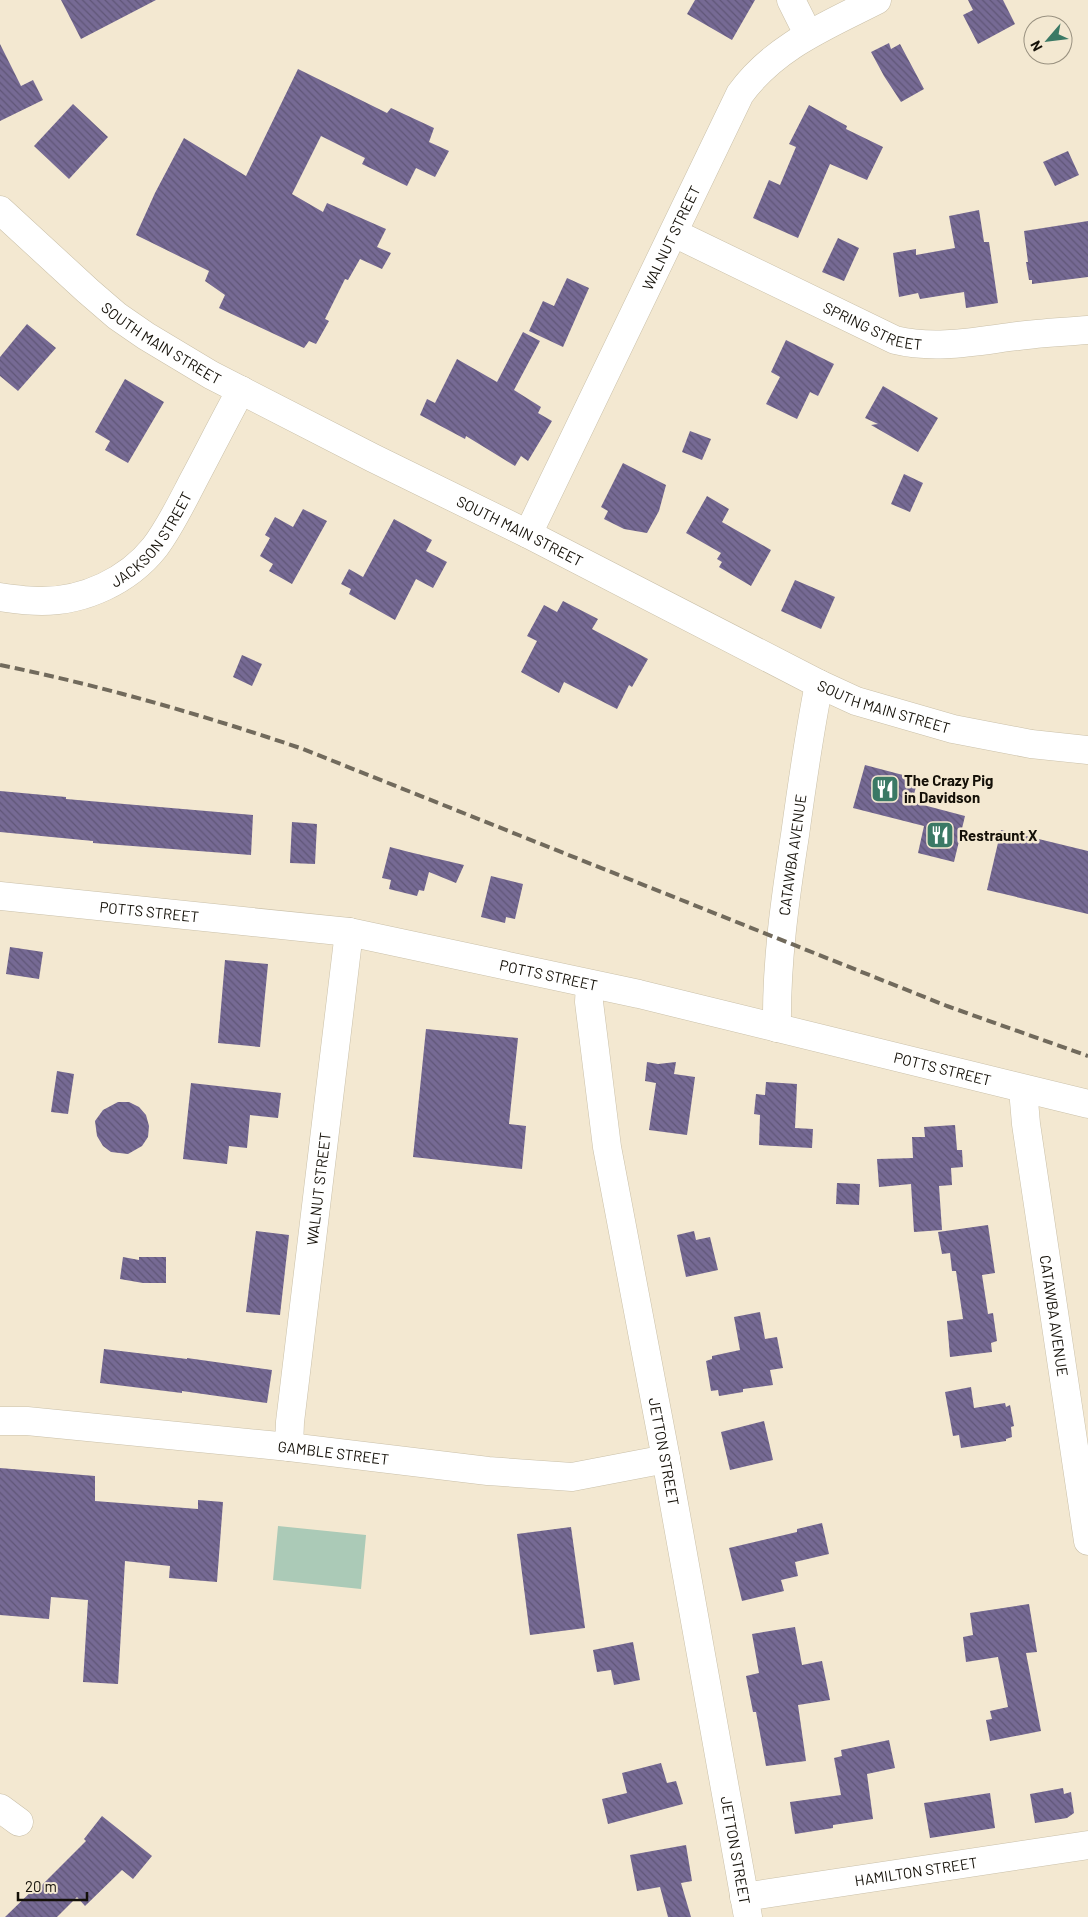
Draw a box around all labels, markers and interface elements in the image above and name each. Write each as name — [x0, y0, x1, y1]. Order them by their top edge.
north arrow — [1023, 15, 1073, 65]
text: N — [1026, 38, 1046, 54]
street label: WALNUT STREET — [638, 182, 704, 293]
street label: SOUTH MAIN STREET — [98, 298, 225, 388]
street label: SPRING STREET — [820, 298, 923, 353]
street label: JACKSON STREET — [107, 488, 195, 591]
street label: SOUTH MAIN STREET — [454, 492, 586, 570]
street label: SOUTH MAIN STREET — [815, 676, 952, 737]
place label: The Crazy Pig in Davidson — [904, 771, 993, 806]
restaurant icon: The Crazy Pig in Davidson — [870, 774, 900, 804]
street label: CATAWBA AVENUE — [775, 793, 810, 917]
restaurant icon: Restraunt X — [925, 820, 955, 850]
place label: Restraunt X — [959, 826, 1038, 844]
street label: POTTS STREET — [99, 897, 200, 925]
street label: POTTS STREET — [498, 955, 599, 994]
street label: POTTS STREET — [892, 1048, 993, 1089]
street label: WALNUT STREET — [302, 1131, 334, 1246]
street label: CATAWBA AVENUE — [1037, 1254, 1072, 1378]
street label: JETTON STREET — [646, 1396, 683, 1507]
street label: GAMBLE STREET — [277, 1437, 390, 1468]
street label: JETTON STREET — [718, 1795, 755, 1906]
street label: HAMILTON STREET — [853, 1853, 979, 1889]
scale bar — [18, 1870, 86, 1902]
text: 20 m — [25, 1877, 57, 1895]

